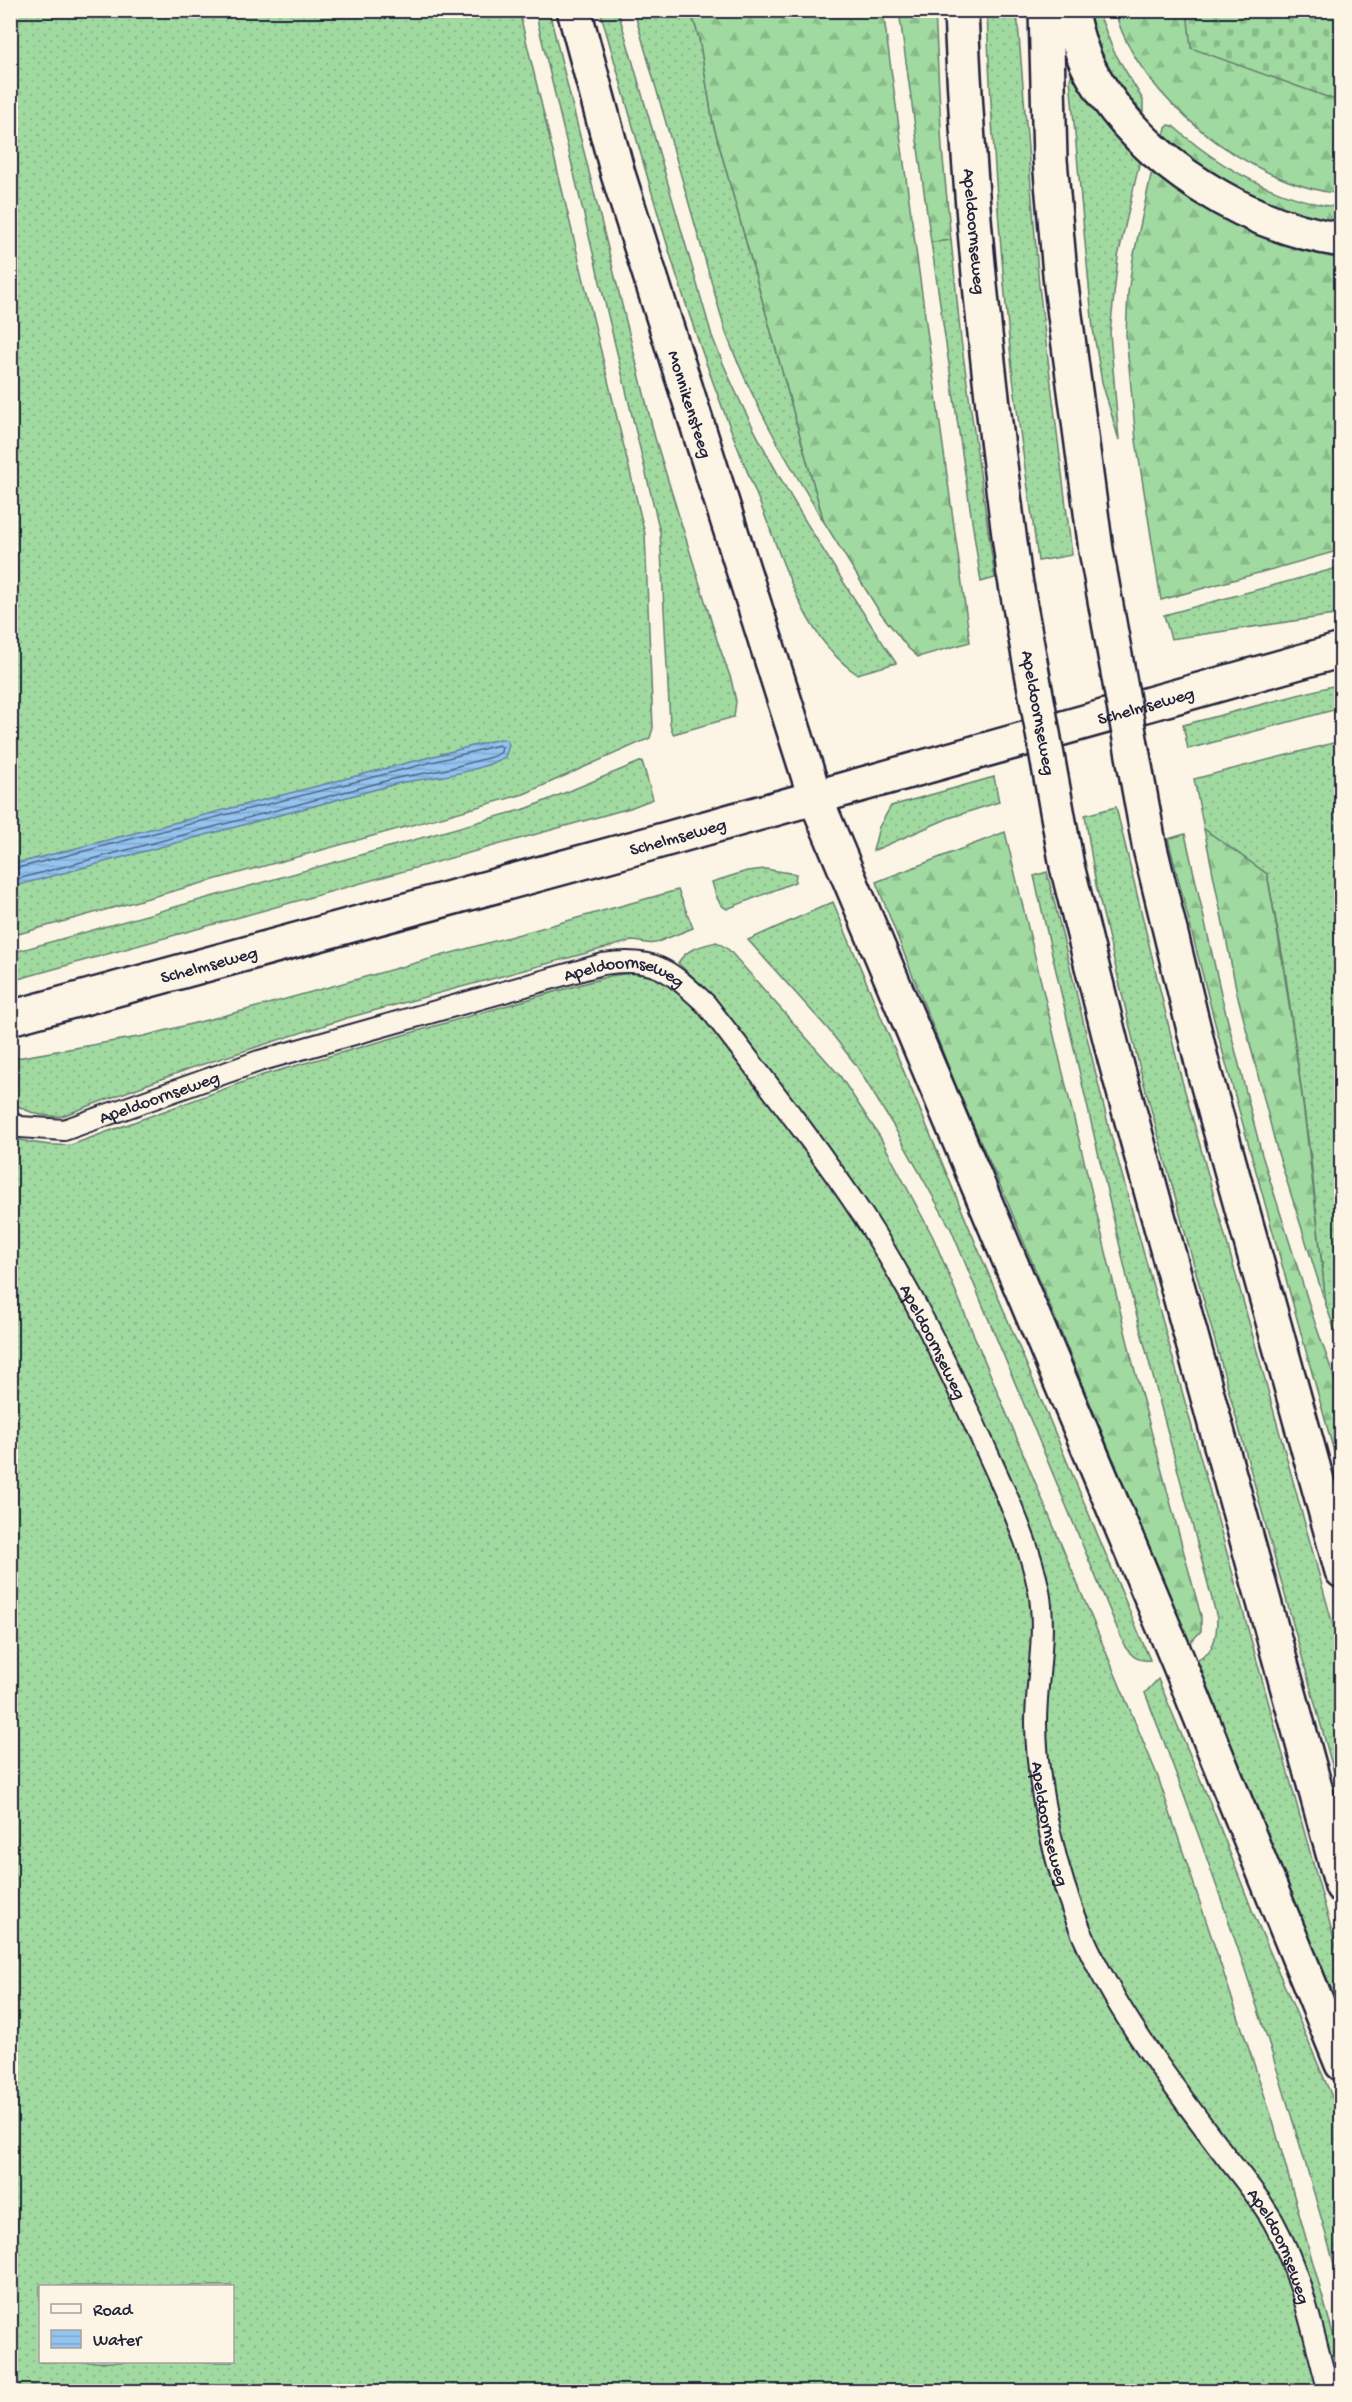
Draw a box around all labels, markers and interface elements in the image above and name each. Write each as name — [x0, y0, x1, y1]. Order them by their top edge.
street label: Apeldoornseweg — [957, 168, 989, 296]
street label: Monnikensteeg — [662, 348, 715, 461]
street label: Apeldoornseweg — [1015, 649, 1058, 777]
street label: Schelmseweg — [1096, 684, 1197, 731]
street label: Schelmseweg — [628, 815, 729, 862]
street label: Schelmseweg — [159, 943, 260, 990]
street label: Apeldoornseweg — [562, 954, 688, 994]
street label: Apeldoornseweg — [97, 1068, 223, 1130]
street label: Apeldoornseweg — [894, 1281, 969, 1403]
street label: Apeldoornseweg — [1025, 1761, 1072, 1889]
street label: Apeldoornseweg — [1241, 2185, 1313, 2307]
legend — [39, 2285, 234, 2363]
text: Road — [93, 2301, 134, 2322]
text: Water — [93, 2331, 143, 2352]

